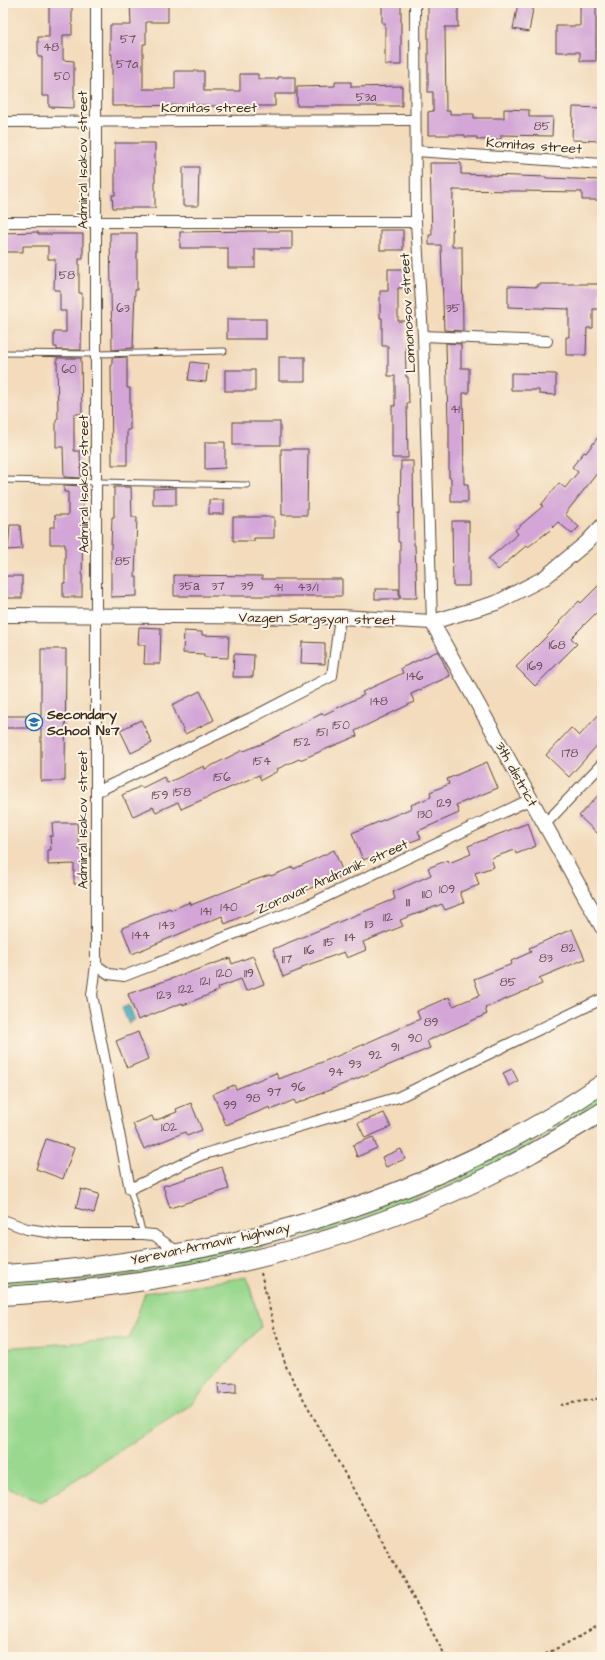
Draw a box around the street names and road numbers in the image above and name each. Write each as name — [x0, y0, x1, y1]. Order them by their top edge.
street label: Admiral Isakov street — [73, 90, 93, 229]
street label: Komitas street — [161, 98, 257, 118]
street label: Komitas street — [485, 133, 583, 159]
street label: Lomonosov street — [395, 252, 421, 373]
street label: Admiral Isakov street — [74, 414, 94, 553]
street label: Vazgen Sargsyan street — [238, 608, 396, 630]
street label: 3th district — [490, 738, 542, 811]
street label: Admiral Isakov street — [73, 750, 93, 889]
street label: Zoravar Andranik street — [253, 834, 412, 919]
street label: Yerevan-Armavir highway — [128, 1217, 292, 1271]

